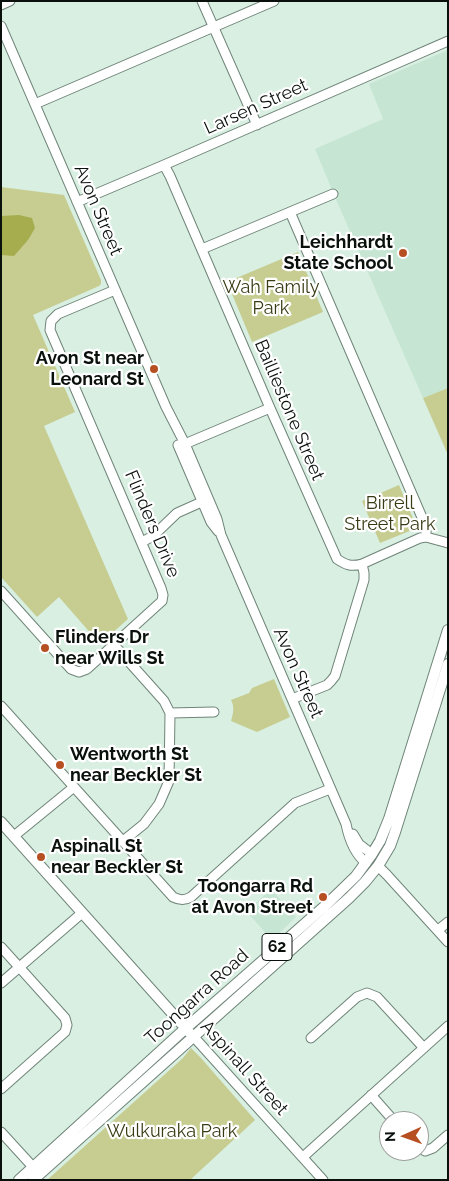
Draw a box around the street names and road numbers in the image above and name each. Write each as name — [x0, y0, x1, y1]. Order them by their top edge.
street label: Larsen Street — [201, 75, 311, 139]
street label: Avon Street — [69, 161, 127, 259]
street label: Bailliestone Street — [250, 336, 328, 484]
street label: Flinders Drive — [120, 467, 184, 581]
street label: Avon Street — [269, 625, 327, 721]
road number: 62 — [262, 934, 292, 960]
street label: Toongarra Road — [141, 945, 253, 1049]
street label: Aspinall Street — [196, 1016, 292, 1120]

